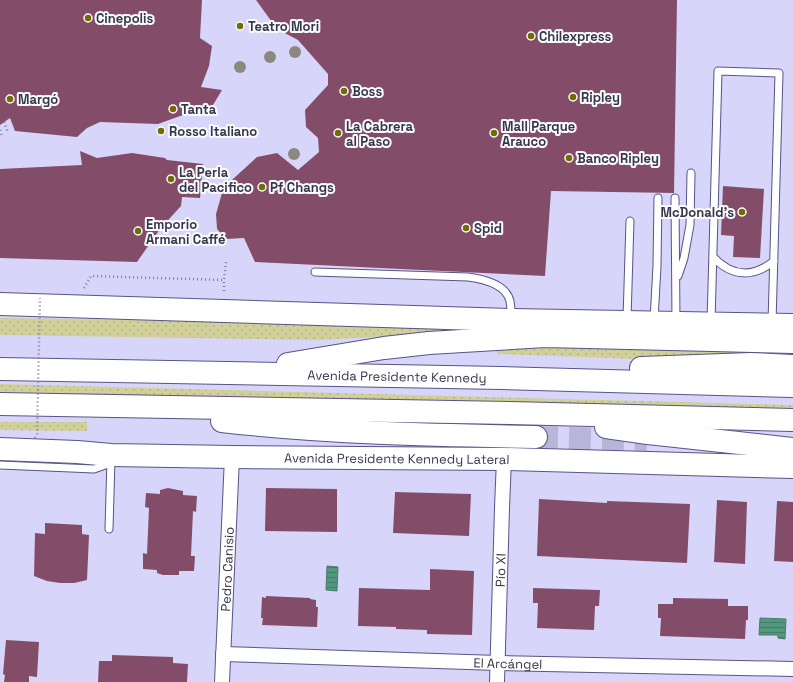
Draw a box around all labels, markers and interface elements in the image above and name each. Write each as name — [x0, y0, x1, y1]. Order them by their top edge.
place label: Cinepolis — [96, 10, 154, 27]
marker: Cinepolis — [83, 13, 93, 23]
place label: Teatro Mori — [248, 18, 319, 35]
marker: Teatro Mori — [235, 21, 245, 31]
place label: Chilexpress — [539, 28, 612, 45]
marker: Chilexpress — [526, 31, 536, 41]
place label: Boss — [352, 83, 382, 100]
marker: Boss — [339, 86, 349, 96]
place label: Ripley — [581, 89, 620, 106]
place label: Margó — [18, 91, 58, 108]
marker: Ripley — [568, 92, 578, 102]
marker: Margó — [5, 94, 15, 104]
place label: Tanta — [181, 101, 217, 118]
marker: Tanta — [168, 104, 178, 114]
place label: La Cabrera al Paso — [346, 118, 413, 150]
place label: Mall Parque Arauco — [502, 118, 575, 150]
place label: Rosso Italiano — [169, 123, 257, 140]
marker: Rosso Italiano — [156, 126, 166, 136]
marker: La Cabrera al Paso — [333, 128, 343, 138]
marker: Mall Parque Arauco — [489, 128, 499, 138]
place label: Banco Ripley — [577, 150, 659, 167]
marker: Banco Ripley — [564, 153, 574, 163]
place label: La Perla del Pacifico — [179, 164, 252, 196]
marker: La Perla del Pacifico — [166, 174, 176, 184]
place label: Pf Changs — [270, 179, 334, 196]
marker: Pf Changs — [257, 182, 267, 192]
place label: McDonald's — [661, 204, 734, 221]
marker: McDonald's — [737, 207, 747, 217]
place label: Emporio Armani Caffé — [146, 216, 225, 248]
place label: Spid — [474, 220, 502, 237]
marker: Spid — [461, 223, 471, 233]
marker: Emporio Armani Caffé — [133, 226, 143, 236]
street label: Avenida Presidente Kennedy — [307, 366, 487, 386]
street label: Avenida Presidente Kennedy Lateral — [284, 449, 510, 468]
street label: Pedro Canisio — [217, 526, 237, 612]
street label: Pío XI — [491, 553, 509, 587]
street label: El Arcángel — [473, 654, 543, 672]

